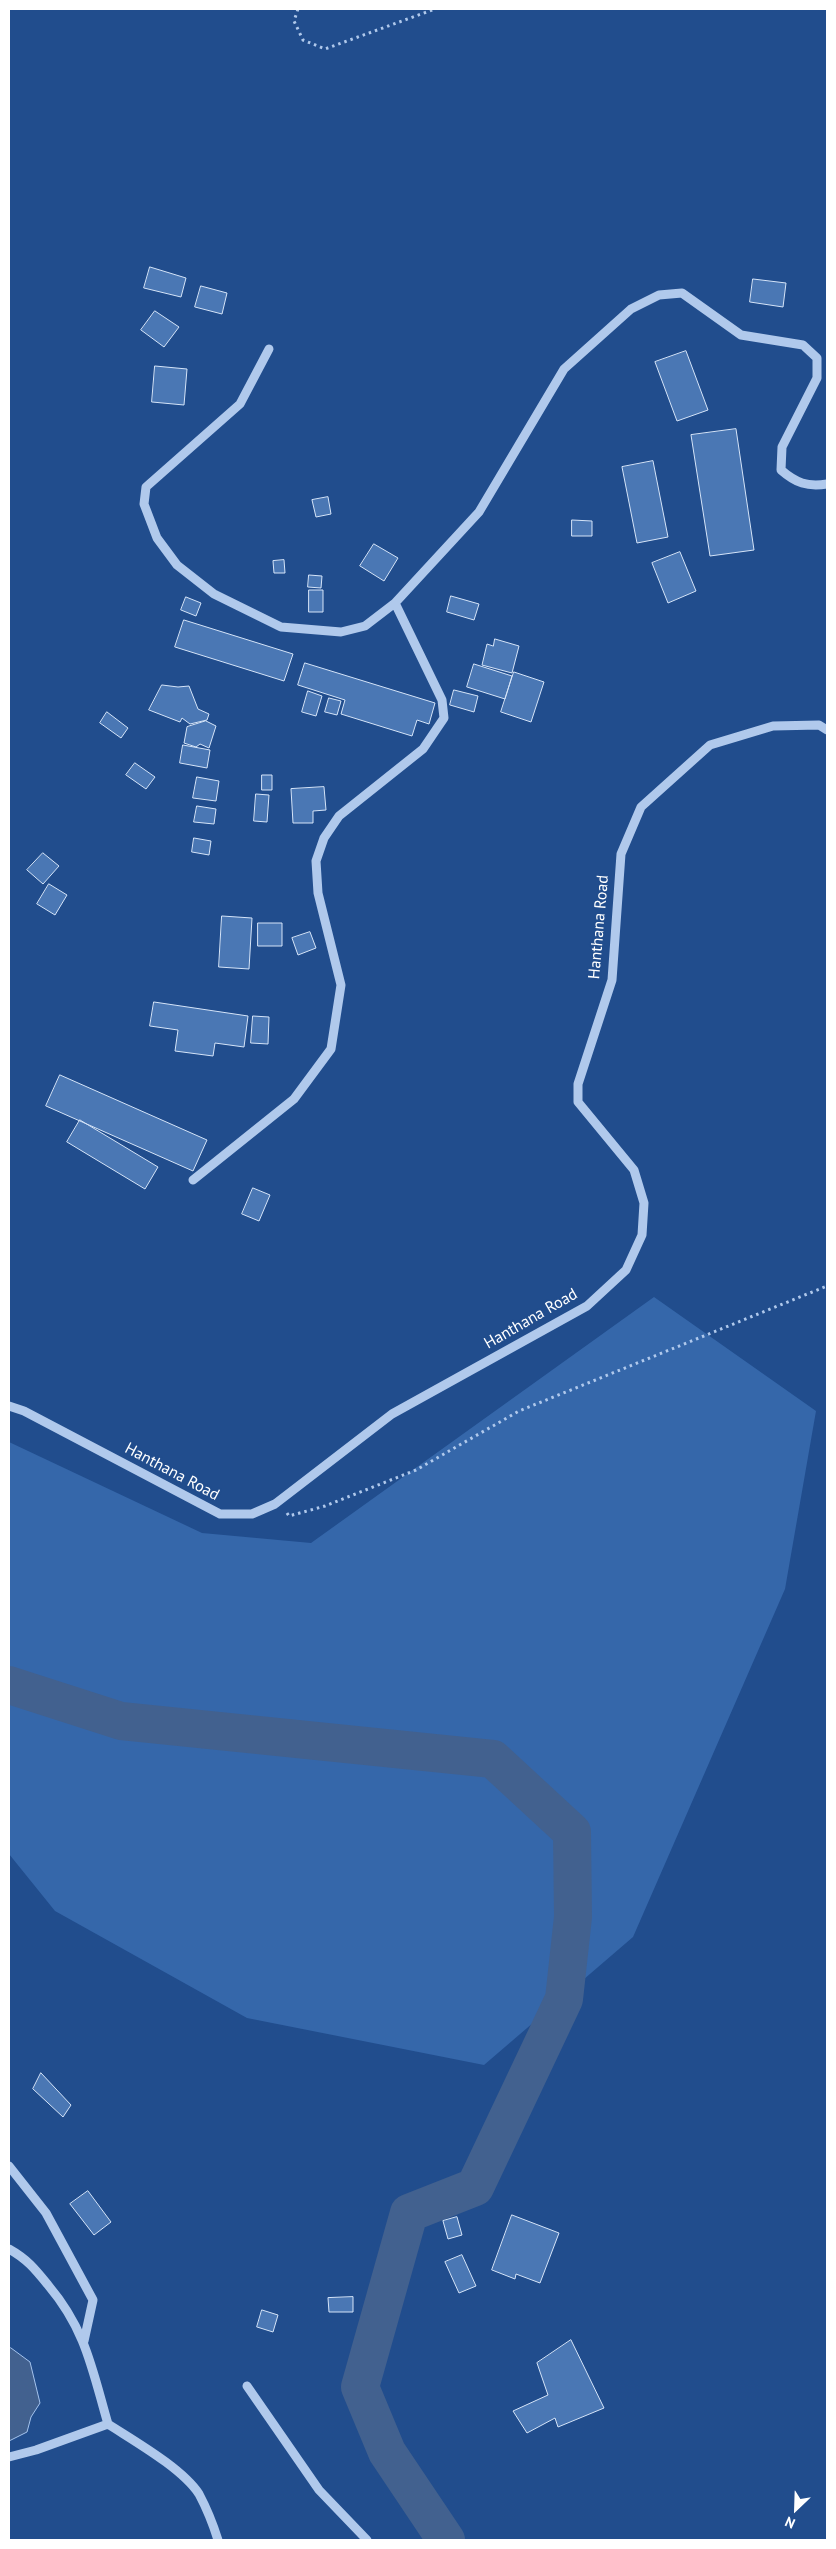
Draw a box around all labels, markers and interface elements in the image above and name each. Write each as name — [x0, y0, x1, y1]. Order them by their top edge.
street label: Hanthana Road — [585, 874, 613, 980]
street label: Hanthana Road — [481, 1285, 581, 1353]
street label: Hanthana Road — [121, 1439, 223, 1505]
north arrow — [771, 2484, 821, 2534]
text: N — [782, 2513, 798, 2533]

